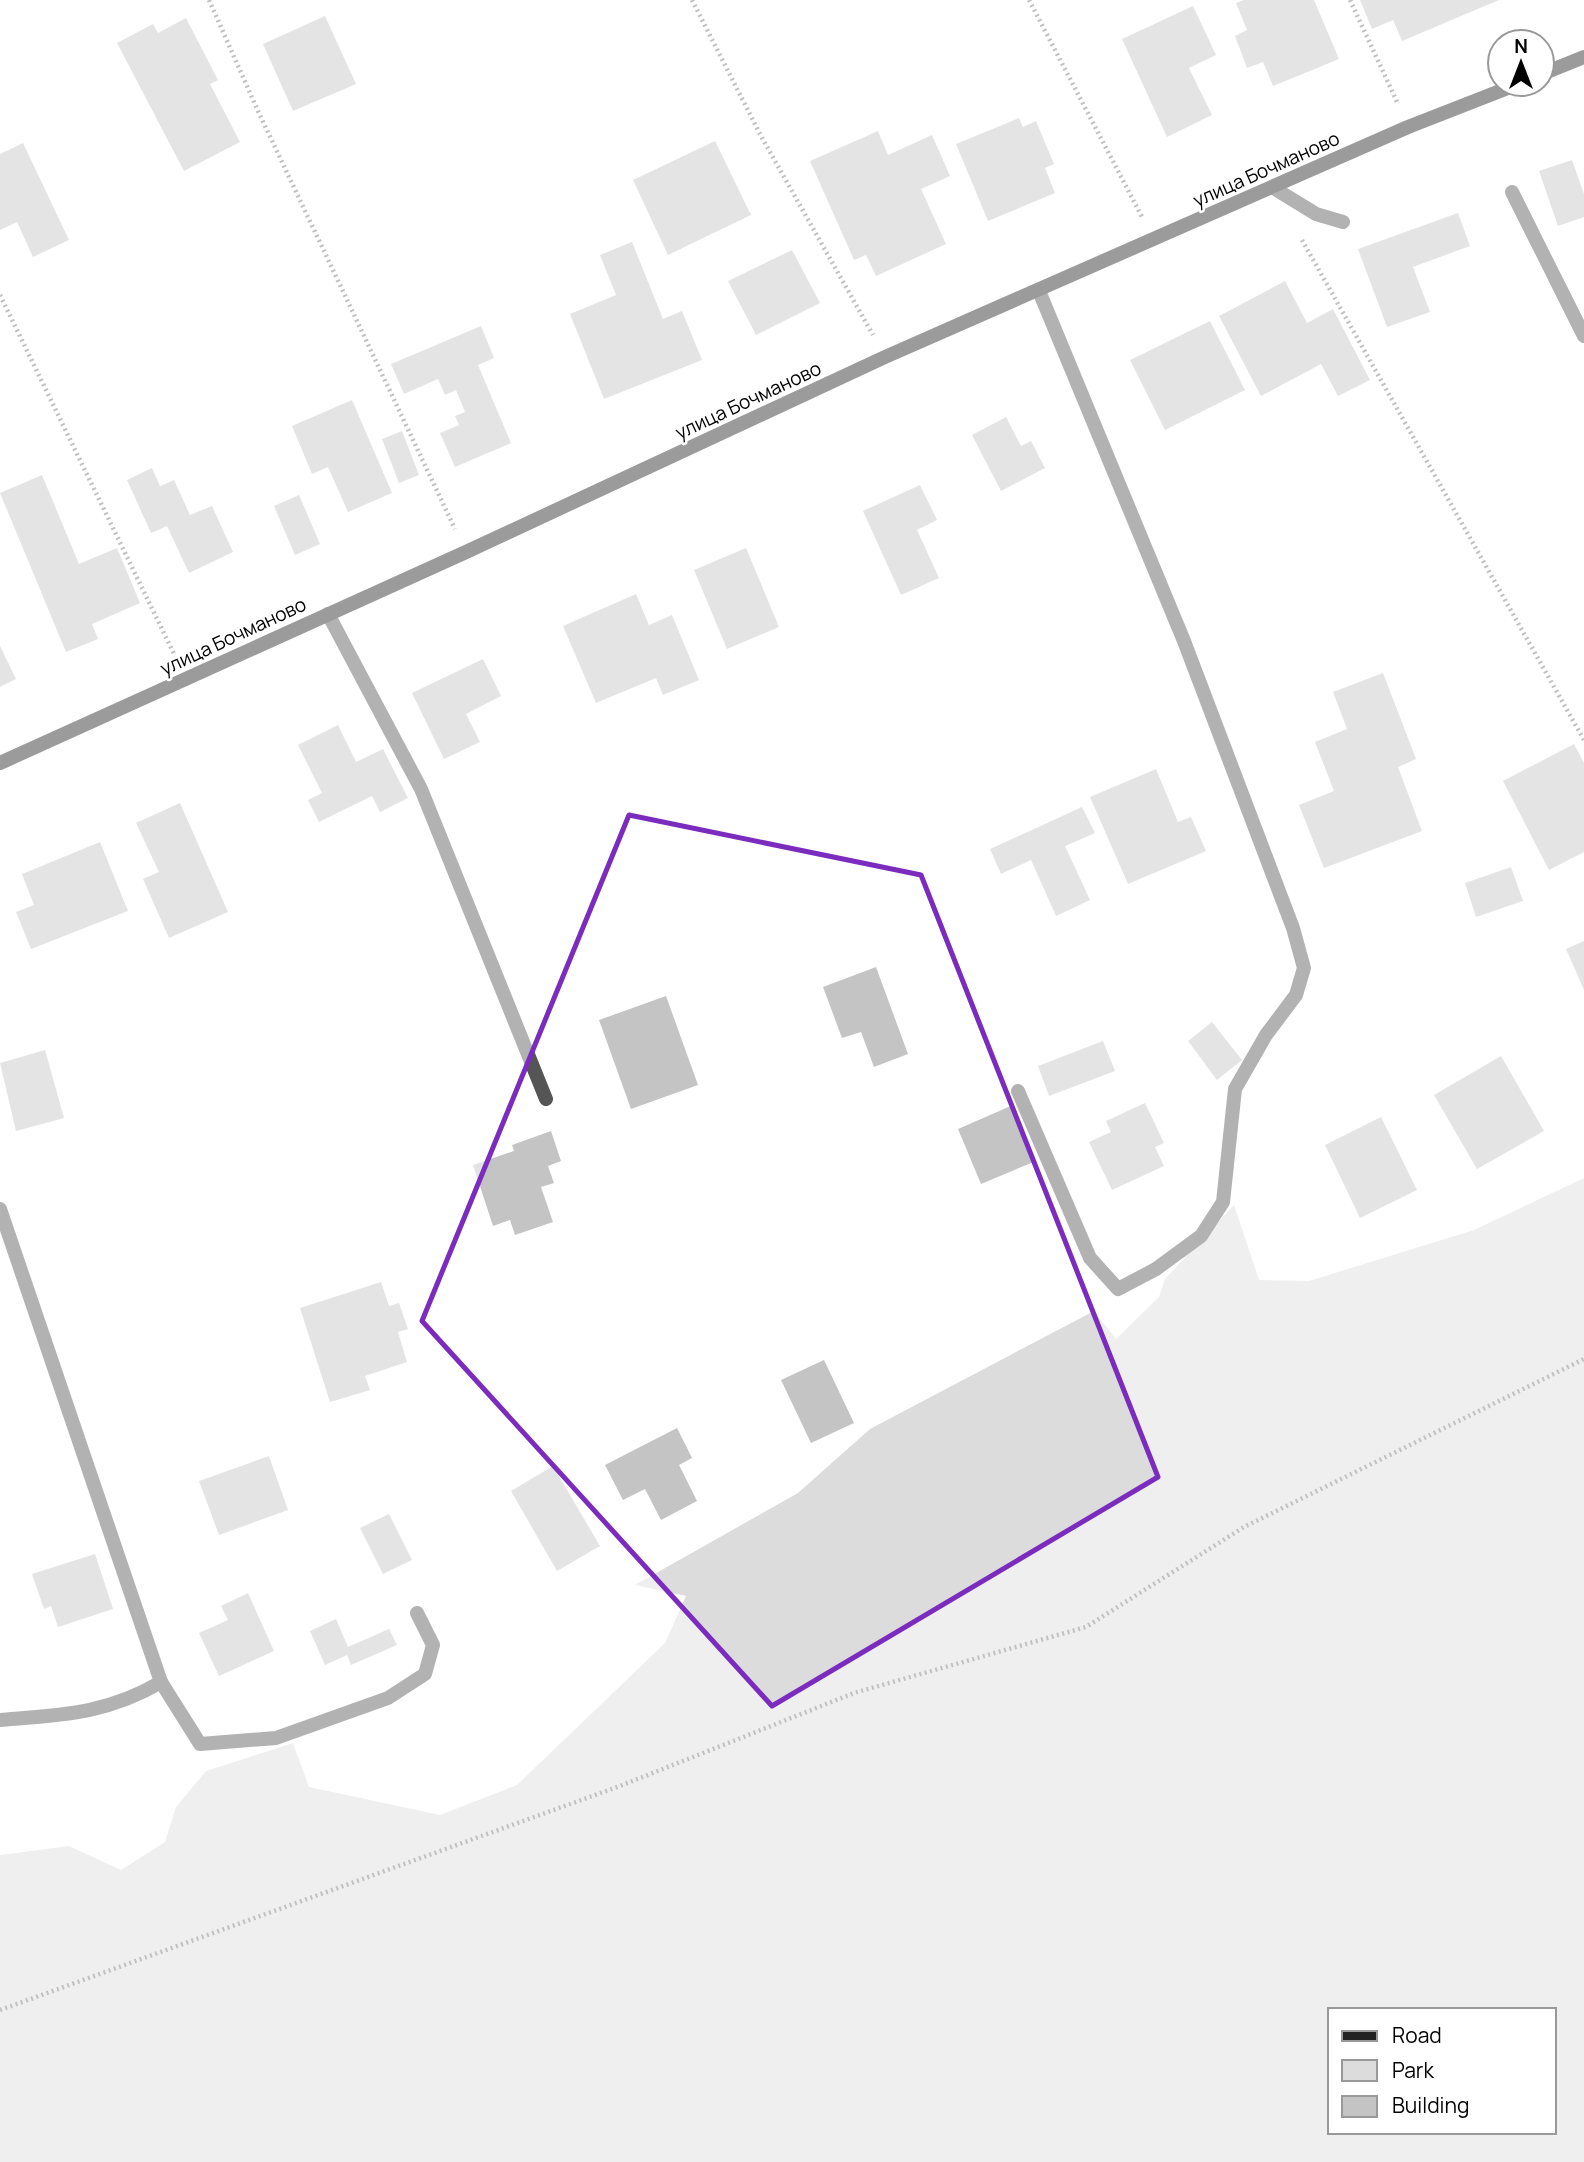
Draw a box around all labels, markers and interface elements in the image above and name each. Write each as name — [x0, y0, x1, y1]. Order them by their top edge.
north arrow — [1486, 28, 1556, 98]
text: N — [1514, 33, 1528, 59]
street label: улица Бочманово — [1188, 125, 1344, 213]
street label: улица Бочманово — [671, 355, 825, 445]
street label: улица Бочманово — [156, 591, 310, 681]
legend — [1328, 2008, 1556, 2134]
text: Road — [1392, 2021, 1442, 2049]
text: Park — [1392, 2056, 1434, 2084]
text: Building — [1392, 2091, 1469, 2119]

